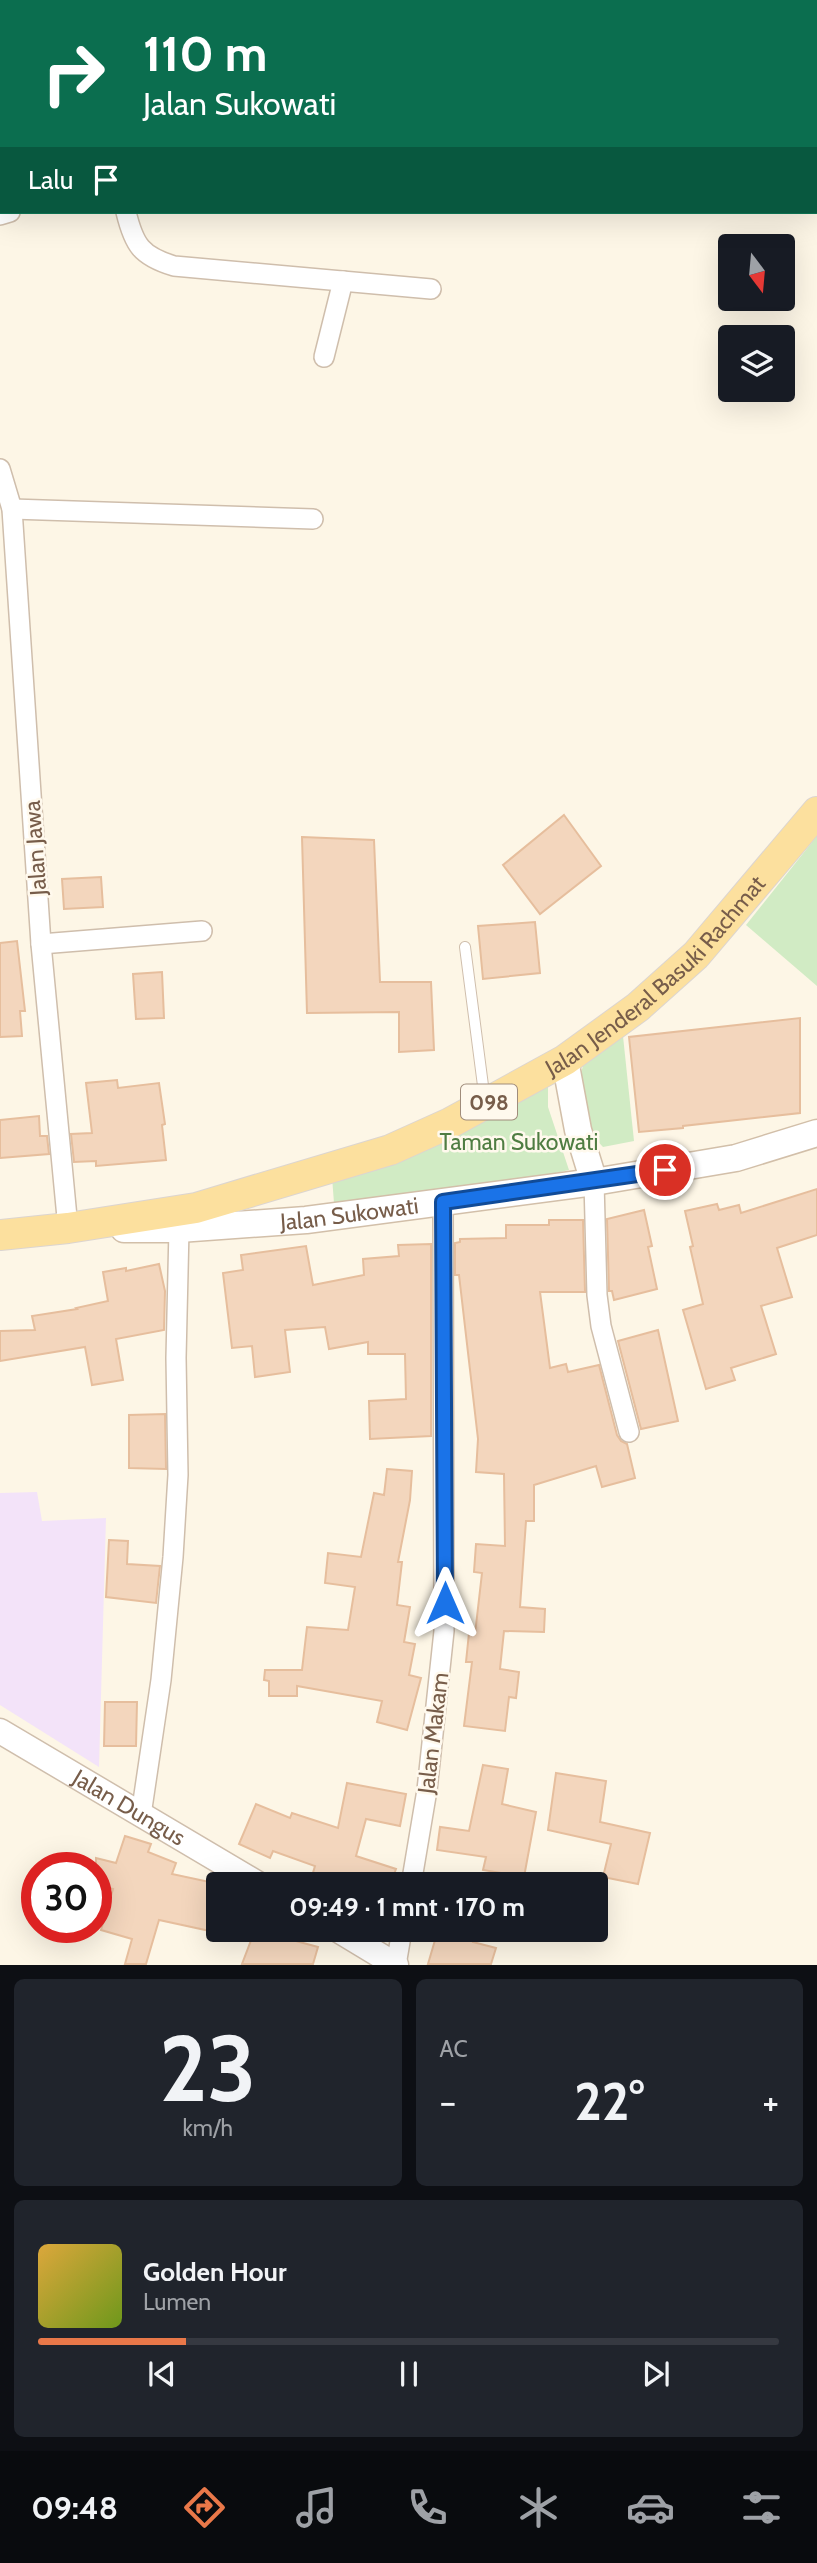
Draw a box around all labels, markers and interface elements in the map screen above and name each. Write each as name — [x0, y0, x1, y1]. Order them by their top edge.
text: 110 m — [143, 24, 267, 83]
icon: right — [28, 28, 119, 119]
text: Jalan Sukowati — [143, 84, 336, 123]
icon: arrive — [87, 161, 125, 199]
text: Lalu — [28, 164, 73, 196]
north arrow — [718, 234, 794, 312]
map controls — [718, 234, 795, 402]
button: layers — [718, 325, 795, 402]
street label: Jalan Jawa — [18, 800, 52, 897]
street label: Jalan Jenderal Basuki Rachmat — [540, 870, 771, 1083]
road number: 098 — [461, 1084, 517, 1120]
park label: Taman Sukowati — [440, 1128, 598, 1156]
pin — [635, 1140, 695, 1200]
icon: arrive — [646, 1151, 684, 1189]
street label: Jalan Sukowati — [278, 1191, 420, 1236]
position arrow — [408, 1566, 482, 1640]
street label: Jalan Makam — [412, 1671, 454, 1796]
street label: Jalan Dungus — [67, 1763, 190, 1852]
speed limit sign: 30 — [21, 1852, 112, 1943]
text: 09:49 · 1 mnt · 170 m — [289, 1891, 525, 1923]
text: 23 — [159, 2013, 256, 2124]
text: AC — [440, 2035, 468, 2063]
text: 22° — [574, 2070, 644, 2133]
text: − — [440, 2078, 456, 2125]
text: + — [762, 2078, 779, 2125]
text: km/h — [183, 2114, 233, 2142]
text: Golden Hour — [143, 2256, 286, 2288]
text: Lumen — [143, 2288, 211, 2316]
icon: previous — [143, 2355, 181, 2393]
icon: pause — [390, 2355, 428, 2393]
icon: next — [637, 2355, 675, 2393]
icon: directions — [180, 2483, 229, 2532]
icon: music — [292, 2483, 341, 2532]
icon: phone — [403, 2483, 452, 2532]
icon: climate — [514, 2483, 563, 2532]
icon: car — [626, 2483, 675, 2532]
icon: filters — [737, 2483, 786, 2532]
text: 09:48 — [31, 2488, 118, 2527]

